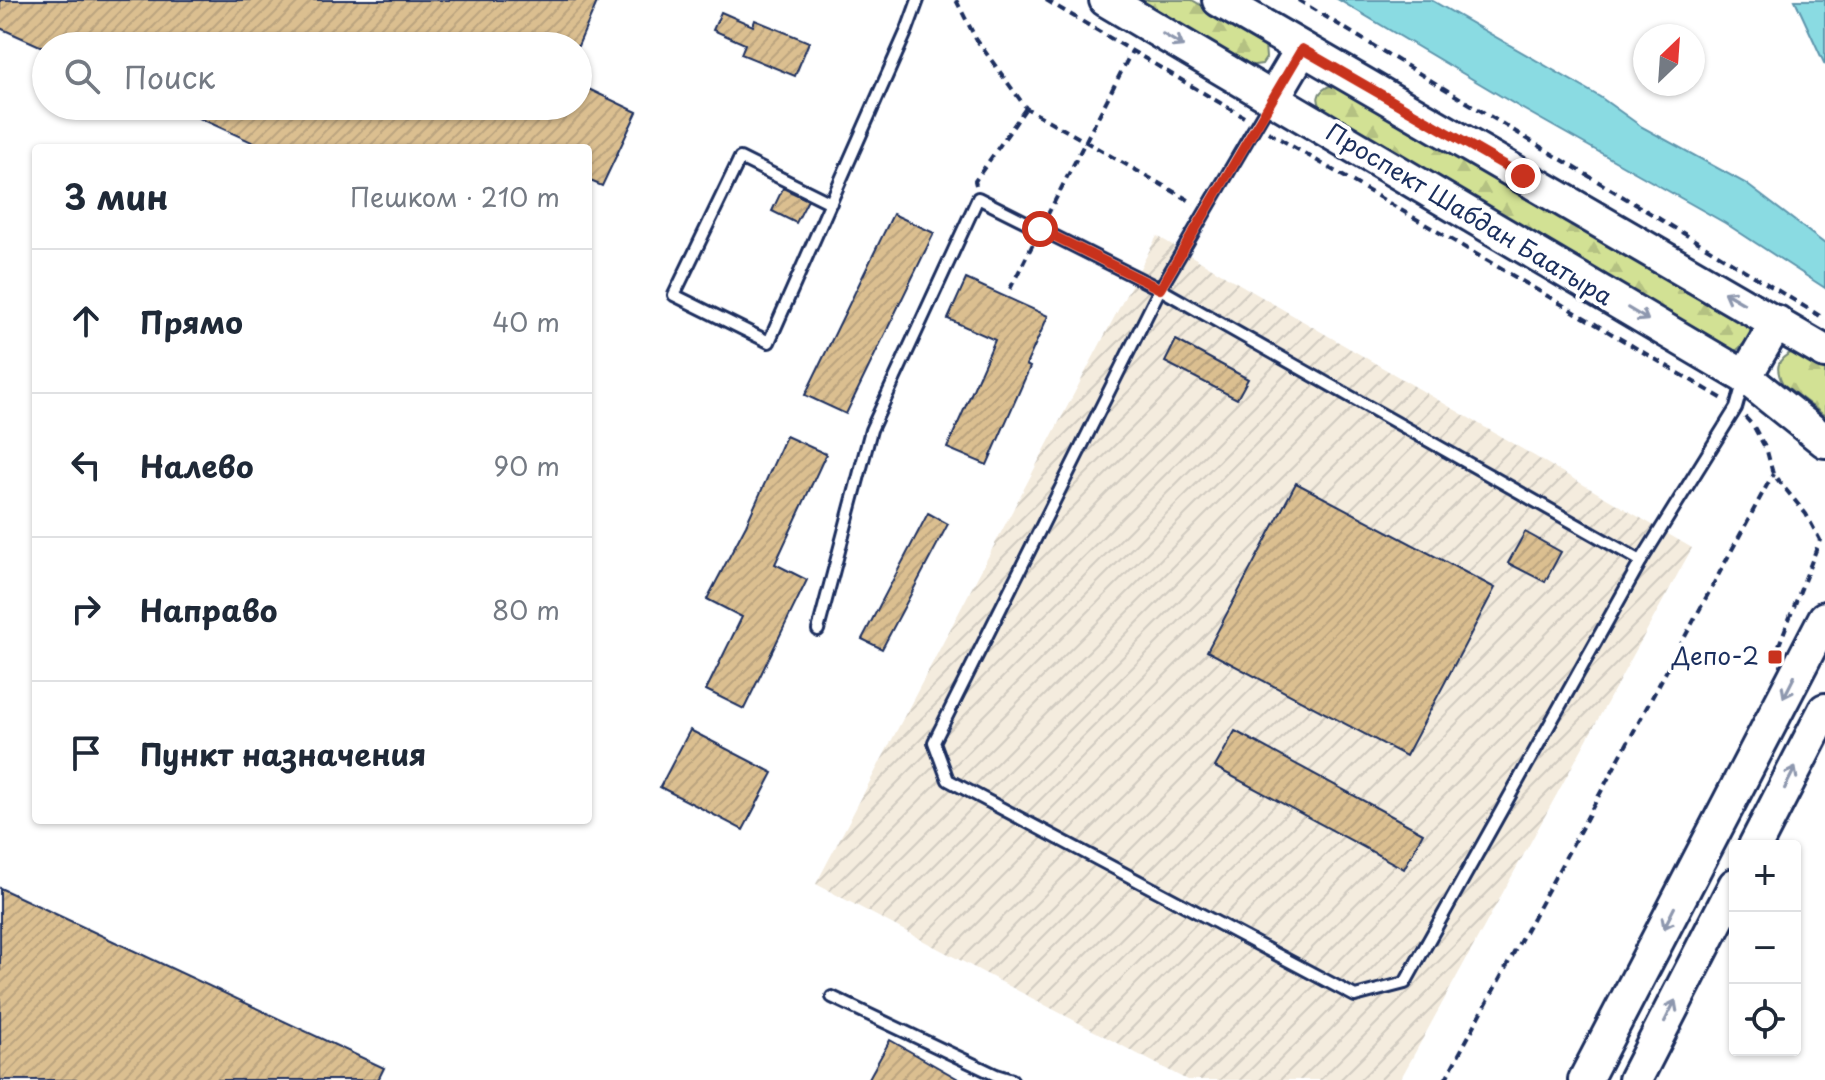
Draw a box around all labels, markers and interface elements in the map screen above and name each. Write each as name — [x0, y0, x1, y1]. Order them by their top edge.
north arrow — [1633, 24, 1705, 96]
search box — [32, 32, 592, 120]
one-way arrow — [1161, 32, 1184, 48]
icon: search — [60, 54, 104, 98]
text: Поиск — [124, 54, 215, 99]
street label: Проспект Шабдан Баатыра — [1320, 113, 1620, 313]
route end — [1505, 158, 1541, 194]
text: 3 мин — [64, 170, 168, 222]
text: Пешком · 210 m — [350, 177, 560, 216]
route start — [1022, 211, 1058, 247]
one-way arrow — [1723, 290, 1746, 306]
icon: ahead — [64, 299, 108, 343]
text: Прямо — [140, 299, 243, 344]
text: 40 m — [492, 302, 560, 341]
one-way arrow — [1626, 306, 1649, 322]
icon: left — [64, 443, 108, 487]
text: Налево — [140, 443, 254, 488]
text: 90 m — [493, 446, 560, 485]
icon: right — [64, 587, 108, 631]
text: Направо — [140, 587, 278, 632]
text: 80 m — [492, 590, 560, 629]
place label: Депо-2 — [1671, 637, 1759, 673]
marker: Депо-2 — [1766, 648, 1784, 666]
one-way arrow — [1781, 675, 1796, 698]
icon: arrive — [64, 731, 108, 775]
text: Пункт назначения — [140, 731, 426, 776]
one-way arrow — [1783, 767, 1798, 791]
map controls — [1729, 840, 1801, 1056]
button: + — [1729, 840, 1801, 912]
one-way arrow — [1661, 905, 1676, 929]
button: − — [1729, 912, 1801, 984]
button: locate — [1729, 984, 1801, 1056]
one-way arrow — [1663, 999, 1679, 1023]

